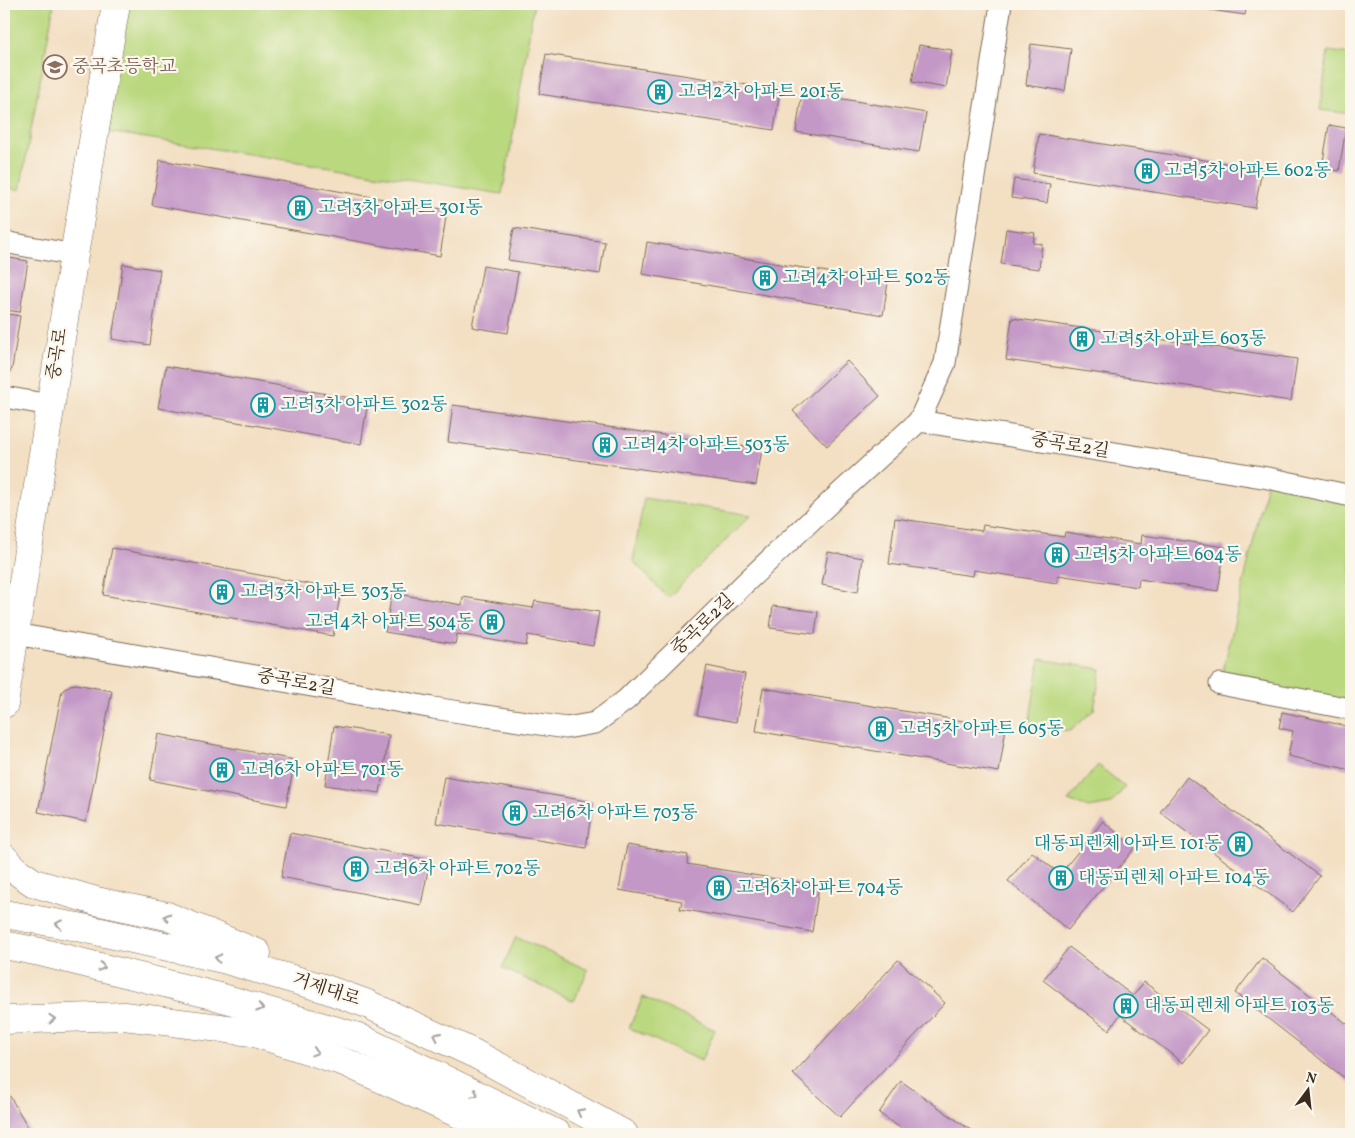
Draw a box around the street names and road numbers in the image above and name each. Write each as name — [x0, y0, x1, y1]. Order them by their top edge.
street label: 중곡로 — [42, 326, 74, 382]
street label: 중곡로2길 — [1029, 427, 1111, 465]
street label: 중곡로2길 — [666, 588, 740, 662]
street label: 중곡로2길 — [255, 664, 337, 702]
street label: 거제대로 — [289, 967, 363, 1013]

